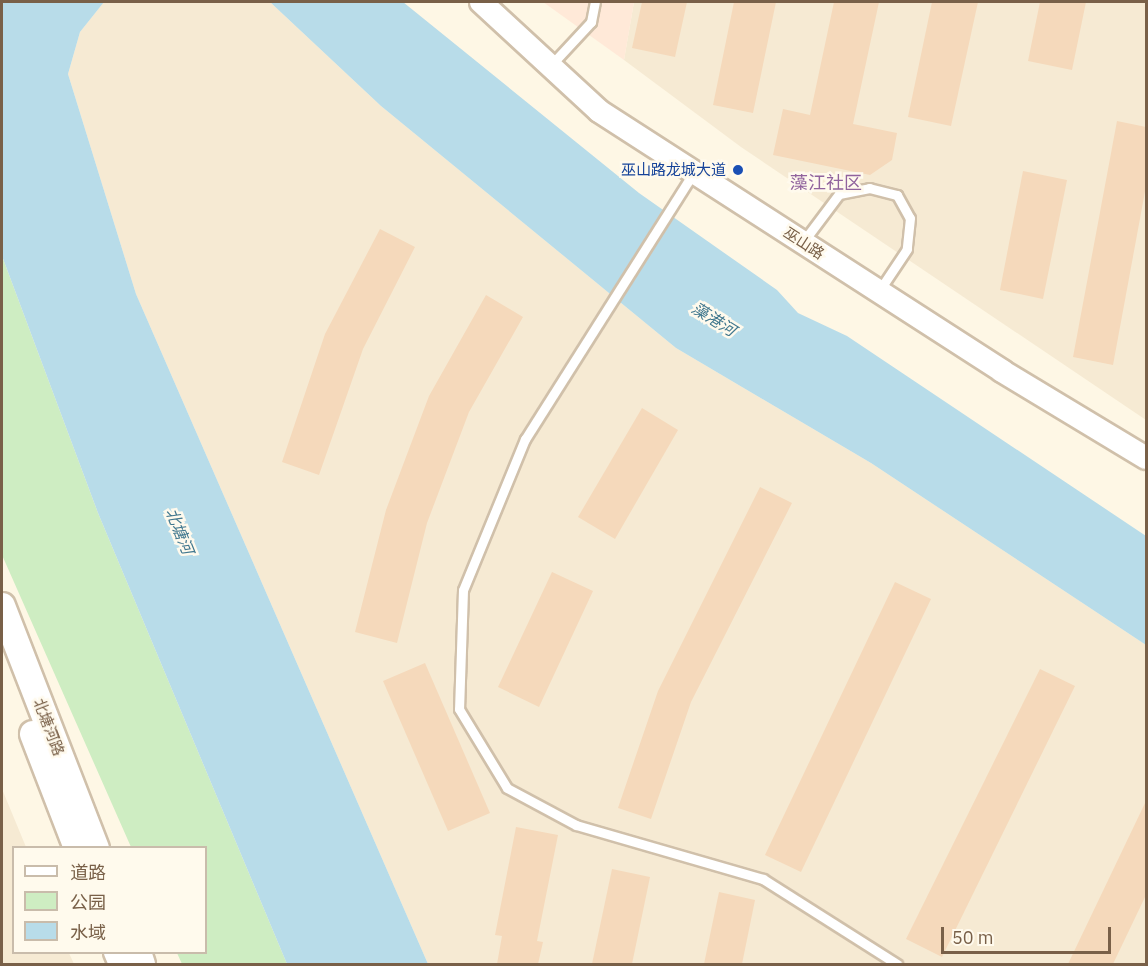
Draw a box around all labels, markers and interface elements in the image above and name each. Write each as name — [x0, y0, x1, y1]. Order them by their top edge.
place label: 巫山路龙城大道 — [621, 161, 726, 179]
marker: 巫山路龙城大道 — [731, 163, 745, 177]
district label: 藻江社区 — [790, 172, 862, 194]
street label: 巫山路 — [780, 223, 828, 263]
water label: 藻港河 — [689, 298, 739, 340]
water label: 北塘河 — [162, 505, 198, 557]
street label: 北塘河路 — [30, 696, 68, 758]
legend — [12, 846, 207, 954]
text: 道路 — [70, 861, 106, 884]
text: 公园 — [70, 891, 106, 914]
scale bar — [944, 915, 1114, 953]
text: 水域 — [70, 921, 106, 944]
text: 50 m — [952, 926, 994, 949]

